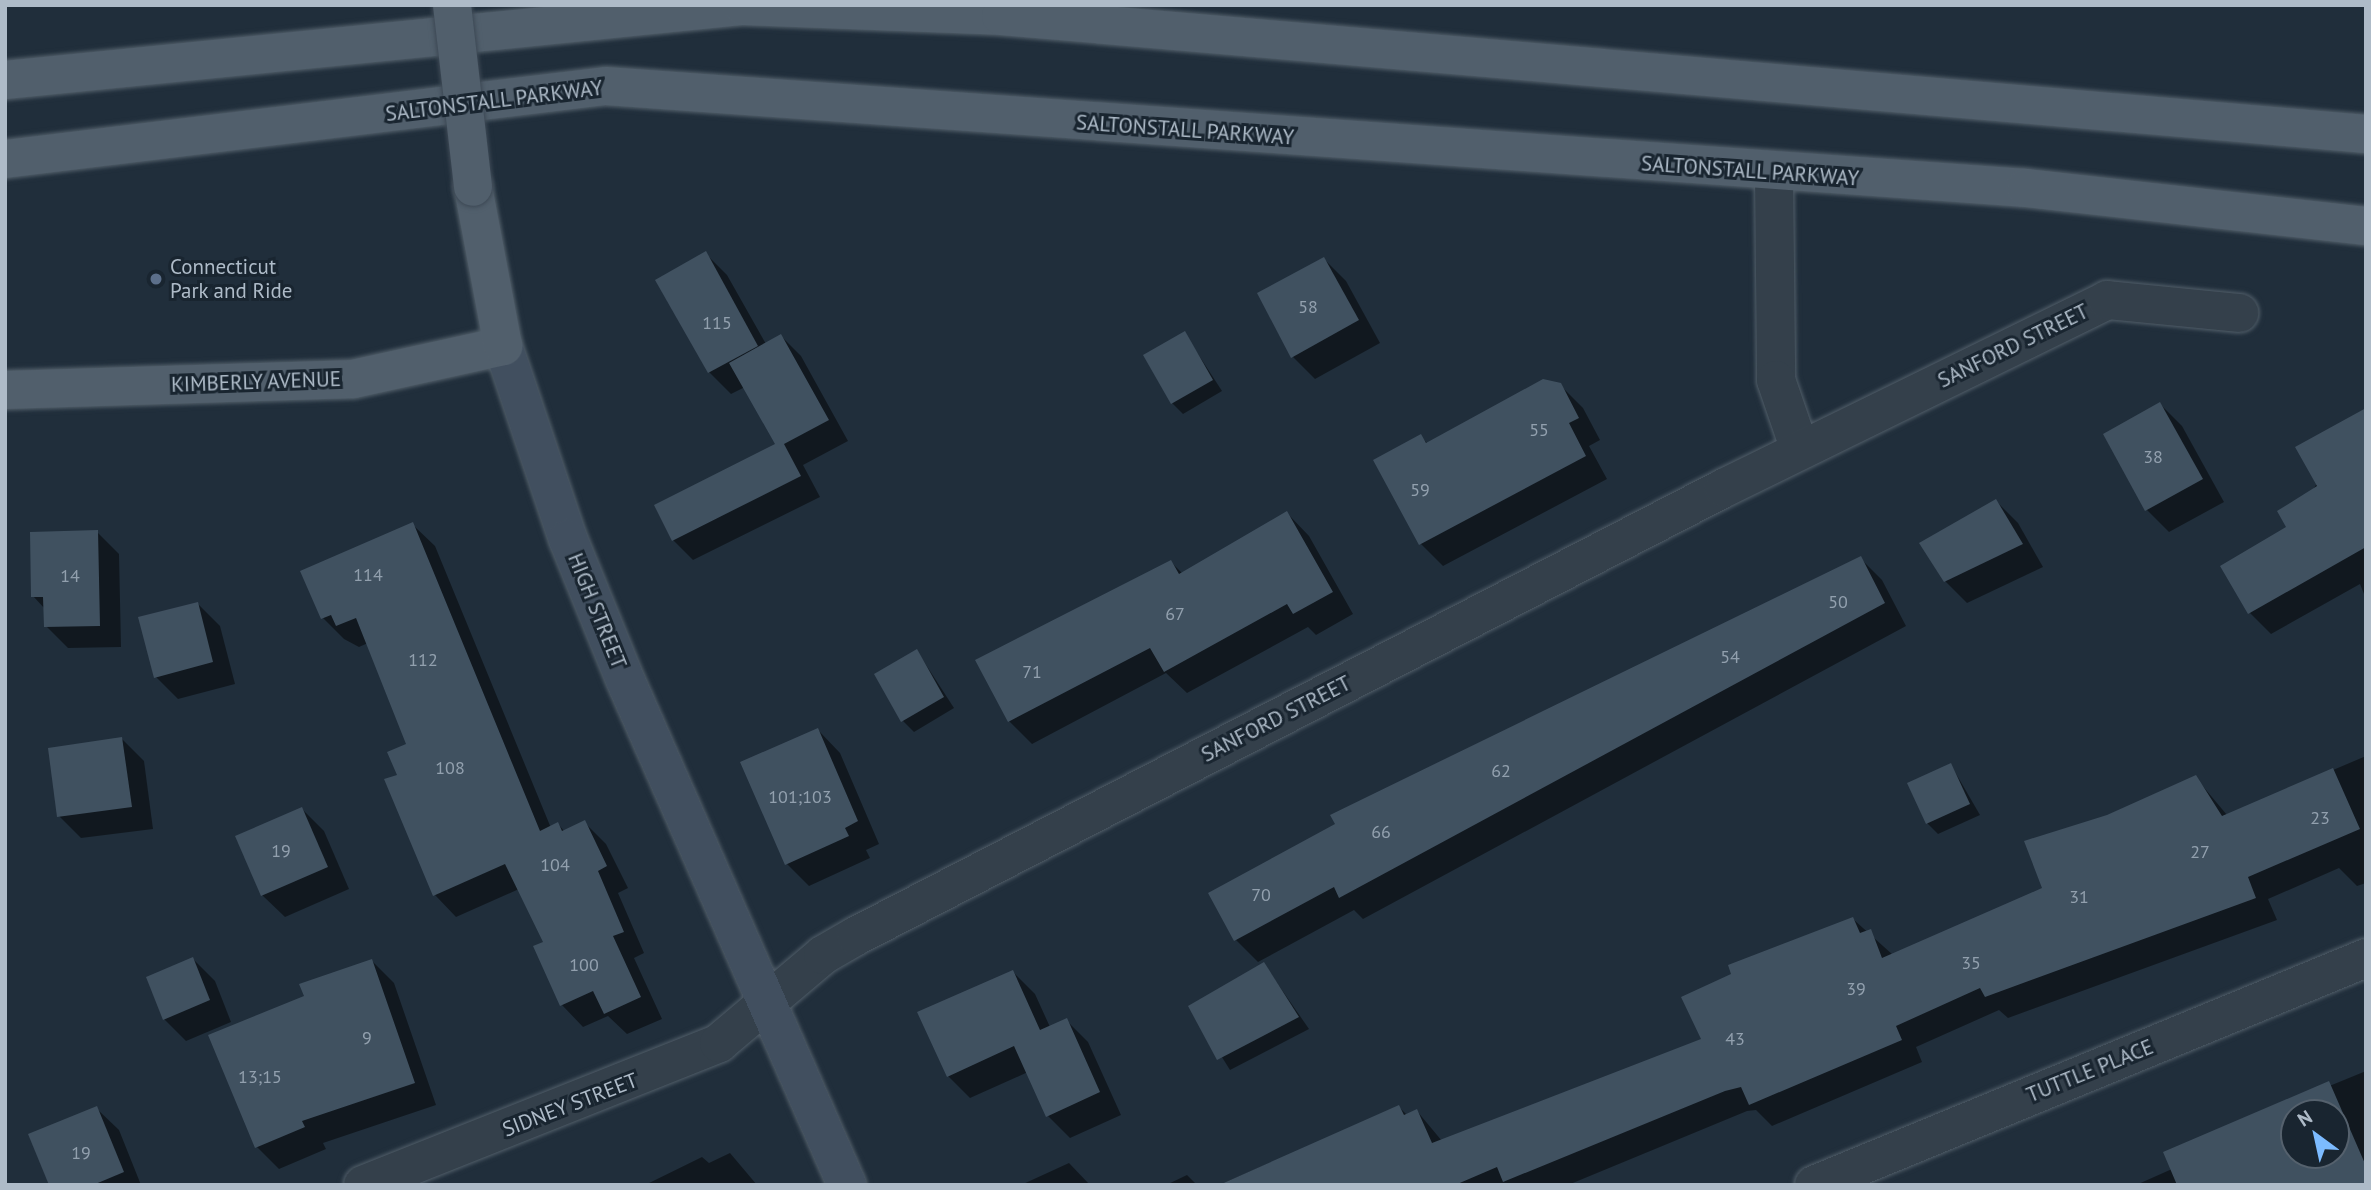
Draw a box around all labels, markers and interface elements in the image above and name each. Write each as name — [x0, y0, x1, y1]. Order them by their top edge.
street label: SALTONSTALL PARKWAY — [384, 75, 604, 127]
street label: SALTONSTALL PARKWAY — [1075, 110, 1295, 150]
street label: SALTONSTALL PARKWAY — [1640, 151, 1860, 191]
place label: Connecticut Park and Ride — [170, 254, 293, 304]
marker: Connecticut Park and Ride — [148, 271, 164, 287]
house number: 58 — [1298, 296, 1318, 318]
street label: SANFORD STREET — [1934, 299, 2092, 393]
house number: 115 — [702, 312, 732, 334]
street label: KIMBERLY AVENUE — [170, 366, 342, 398]
house number: 55 — [1529, 419, 1549, 441]
house number: 38 — [2143, 446, 2163, 468]
house number: 59 — [1410, 479, 1430, 501]
street label: HIGH STREET — [562, 550, 632, 672]
house number: 114 — [353, 564, 383, 586]
house number: 14 — [60, 565, 80, 587]
house number: 50 — [1828, 591, 1848, 613]
house number: 67 — [1165, 603, 1185, 625]
house number: 54 — [1720, 646, 1740, 668]
house number: 112 — [408, 649, 438, 671]
house number: 71 — [1022, 661, 1042, 683]
street label: SANFORD STREET — [1197, 671, 1355, 767]
house number: 108 — [435, 757, 465, 779]
house number: 62 — [1491, 760, 1511, 782]
house number: 101;103 — [768, 786, 832, 808]
house number: 23 — [2310, 807, 2330, 829]
house number: 66 — [1371, 821, 1391, 843]
house number: 19 — [271, 840, 291, 862]
house number: 27 — [2190, 841, 2210, 863]
house number: 104 — [540, 854, 570, 876]
house number: 70 — [1251, 884, 1271, 906]
house number: 31 — [2069, 886, 2089, 908]
house number: 35 — [1961, 952, 1981, 974]
house number: 100 — [569, 954, 599, 976]
house number: 39 — [1846, 978, 1866, 1000]
house number: 9 — [362, 1027, 372, 1049]
house number: 43 — [1725, 1028, 1745, 1050]
street label: TUTTLE PLACE — [2023, 1034, 2157, 1108]
house number: 13;15 — [238, 1066, 282, 1088]
street label: SIDNEY STREET — [499, 1068, 641, 1142]
north arrow — [2280, 1099, 2350, 1169]
text: N — [2293, 1105, 2316, 1132]
house number: 19 — [71, 1142, 91, 1164]

